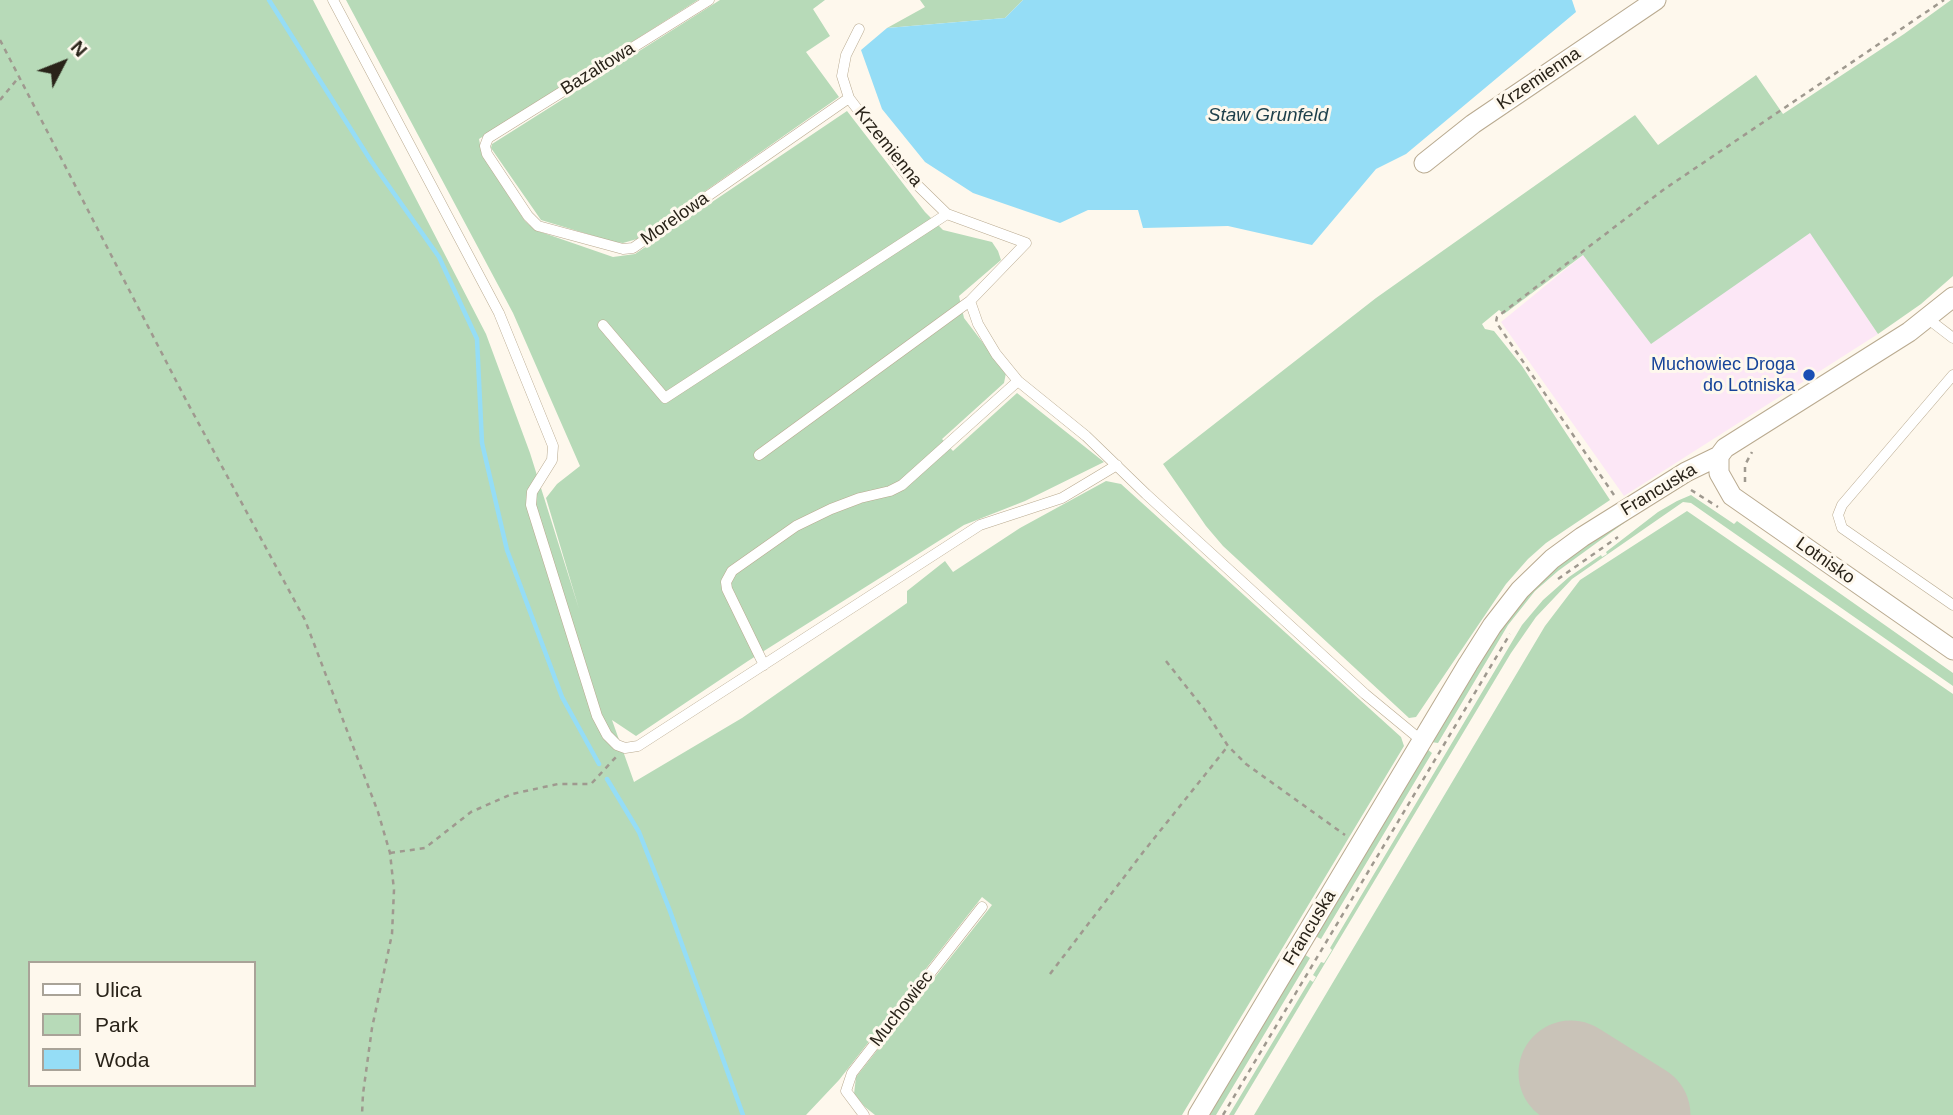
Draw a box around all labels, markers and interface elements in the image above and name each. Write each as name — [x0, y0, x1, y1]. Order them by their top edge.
north arrow — [28, 28, 98, 98]
text: N — [67, 36, 91, 61]
street label: Bazaltowa — [557, 38, 639, 100]
street label: Krzemienna — [1493, 43, 1585, 115]
street label: Krzemienna — [849, 103, 927, 191]
water label: Staw Grunfeld — [1208, 105, 1328, 127]
street label: Morelowa — [637, 188, 713, 250]
place label: Muchowiec Droga do Lotniska — [1651, 354, 1795, 396]
marker: Muchowiec Droga do Lotniska — [1801, 367, 1817, 383]
street label: Francuska — [1617, 459, 1701, 521]
street label: Lotnisko — [1791, 533, 1859, 589]
street label: Francuska — [1279, 886, 1341, 970]
legend — [28, 961, 256, 1087]
street label: Muchowiec — [866, 967, 938, 1051]
text: Ulica — [95, 978, 142, 1001]
text: Park — [95, 1013, 138, 1036]
text: Woda — [95, 1048, 149, 1071]

